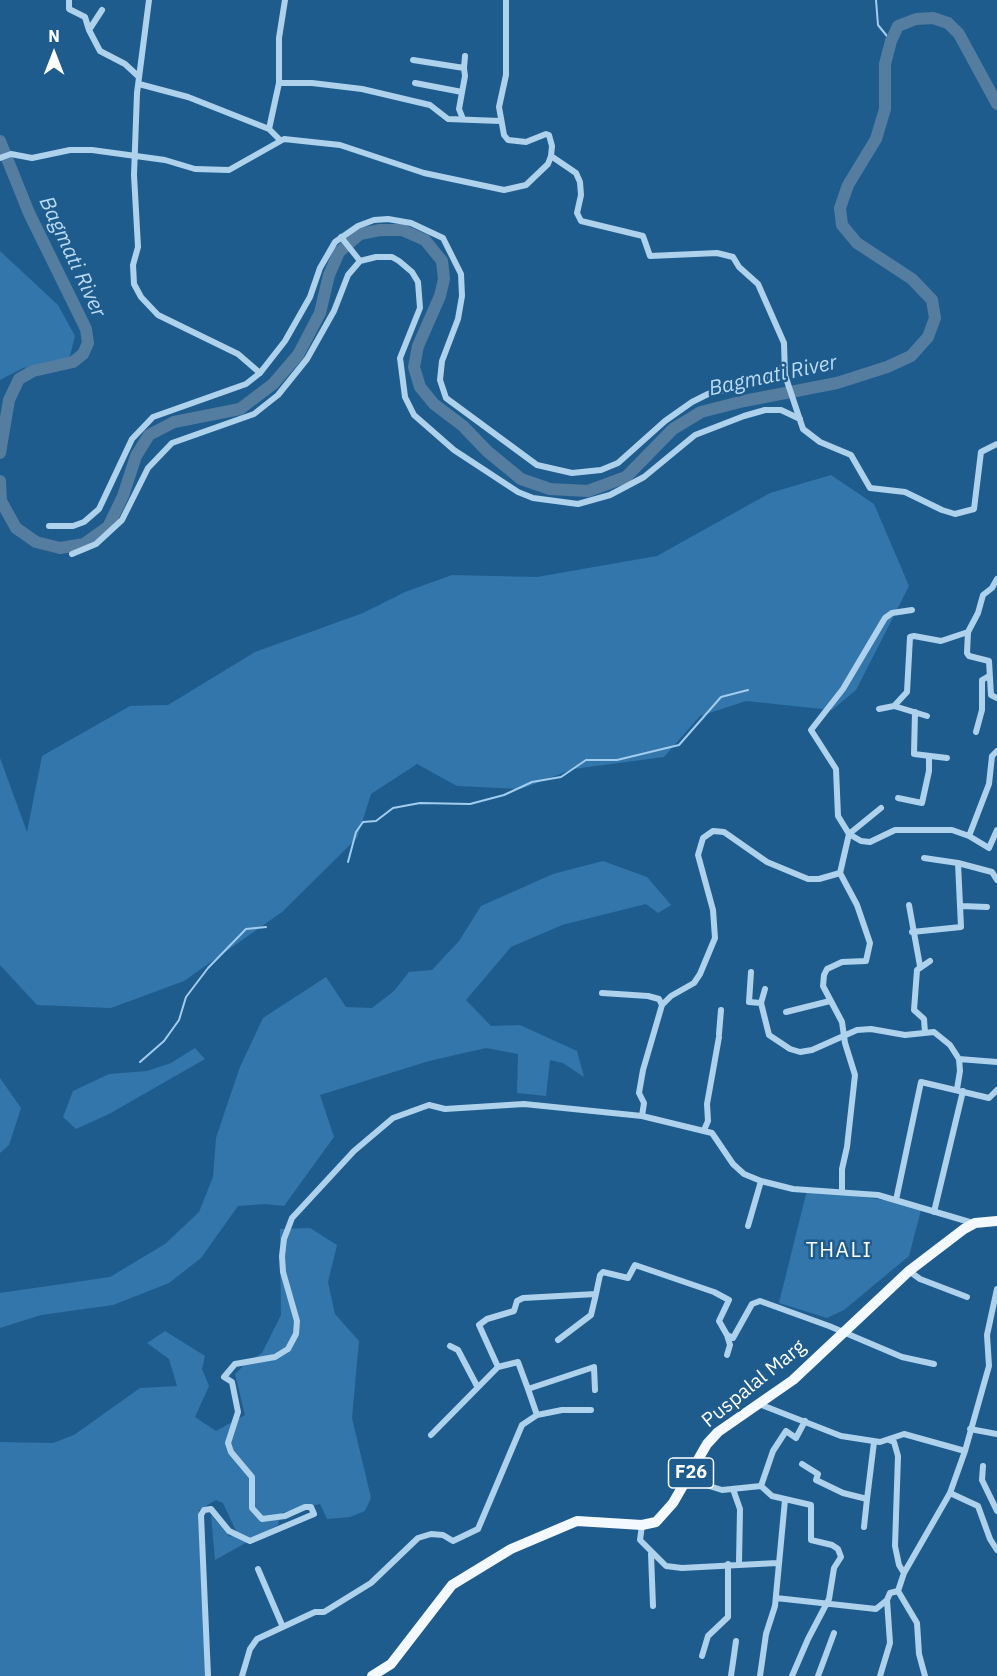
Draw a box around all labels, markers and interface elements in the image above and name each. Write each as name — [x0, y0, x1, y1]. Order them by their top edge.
north arrow — [24, 24, 84, 84]
text: N — [48, 26, 60, 46]
water label: Bagmati River — [33, 193, 111, 321]
water label: Bagmati River — [707, 350, 839, 402]
district label: THALI — [806, 1238, 872, 1264]
street label: Puspalal Marg — [697, 1335, 811, 1433]
road number: F26 — [668, 1458, 714, 1488]

